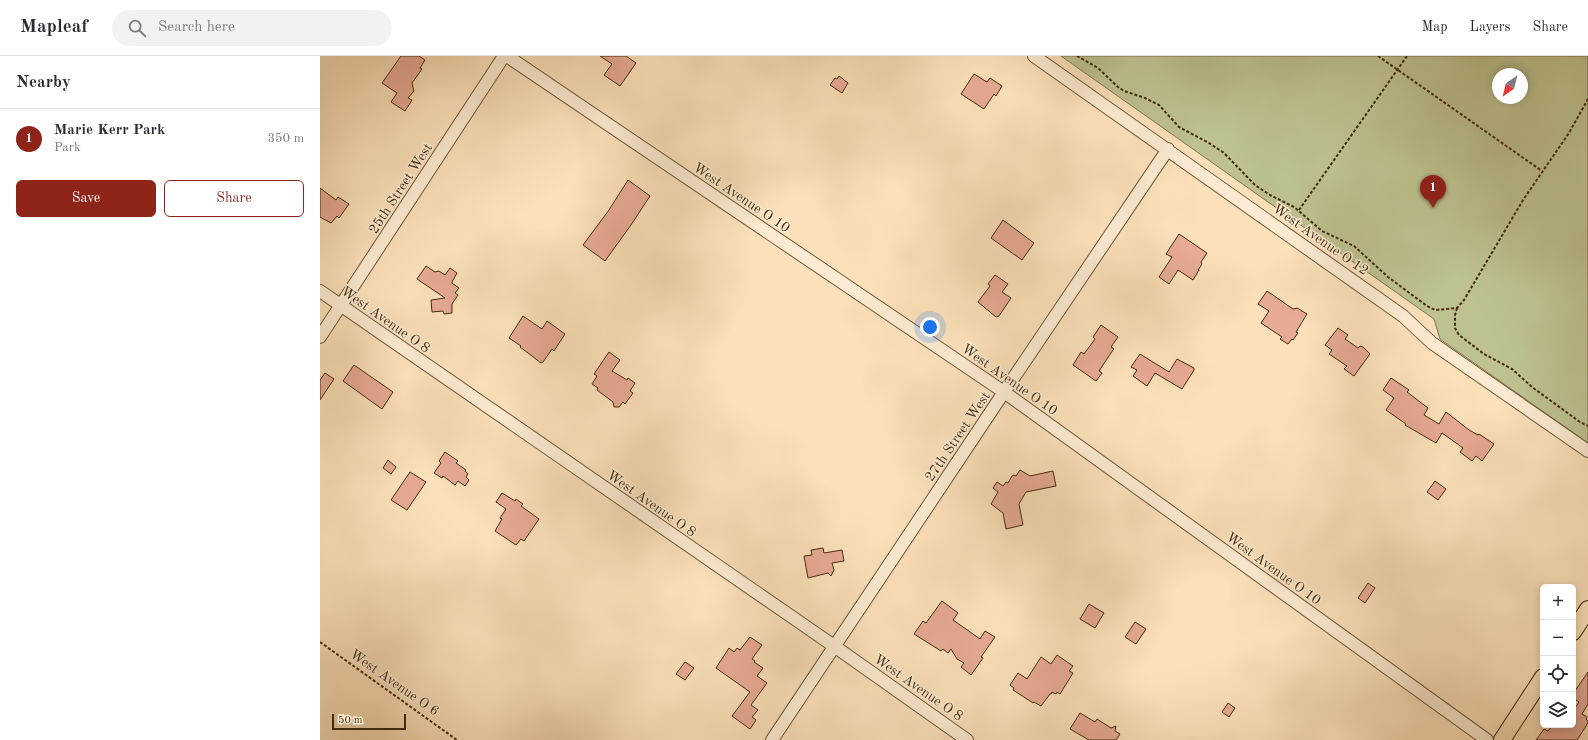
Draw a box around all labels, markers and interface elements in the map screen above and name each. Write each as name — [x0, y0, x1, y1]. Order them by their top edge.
search box — [112, 10, 392, 46]
icon: search — [126, 17, 148, 39]
text: Mapleaf — [20, 18, 88, 37]
text: Search here — [158, 20, 235, 35]
text: Map — [1422, 20, 1448, 34]
text: Layers — [1470, 20, 1511, 34]
text: Share — [1533, 20, 1568, 34]
north arrow — [1492, 68, 1528, 104]
text: Nearby — [16, 74, 71, 91]
text: Marie Kerr Park — [54, 123, 165, 138]
text: 1 — [25, 132, 33, 145]
text: 350 m — [267, 132, 304, 145]
text: Park — [54, 141, 81, 154]
street label: 25th Street West — [366, 141, 435, 236]
street label: West Avenue O 10 — [691, 160, 792, 235]
pin: 1 — [1420, 175, 1446, 208]
button: Save — [16, 180, 156, 217]
button: Share — [164, 180, 304, 217]
street label: West Avenue O 12 — [1270, 202, 1371, 278]
street label: West Avenue O 8 — [338, 284, 433, 356]
your location — [920, 317, 940, 337]
street label: West Avenue O 10 — [959, 342, 1060, 418]
street label: 27th Street West — [923, 389, 993, 484]
street label: West Avenue O 8 — [604, 468, 699, 540]
street label: West Avenue O 10 — [1223, 530, 1323, 608]
map controls — [1540, 584, 1576, 728]
button: + — [1540, 584, 1576, 620]
button: − — [1540, 620, 1576, 656]
street label: West Avenue O 6 — [347, 647, 442, 719]
street label: West Avenue O 8 — [871, 652, 966, 724]
button: locate — [1540, 656, 1576, 692]
button: layers — [1540, 692, 1576, 728]
scale bar — [332, 712, 406, 731]
text: 50 m — [338, 715, 363, 726]

